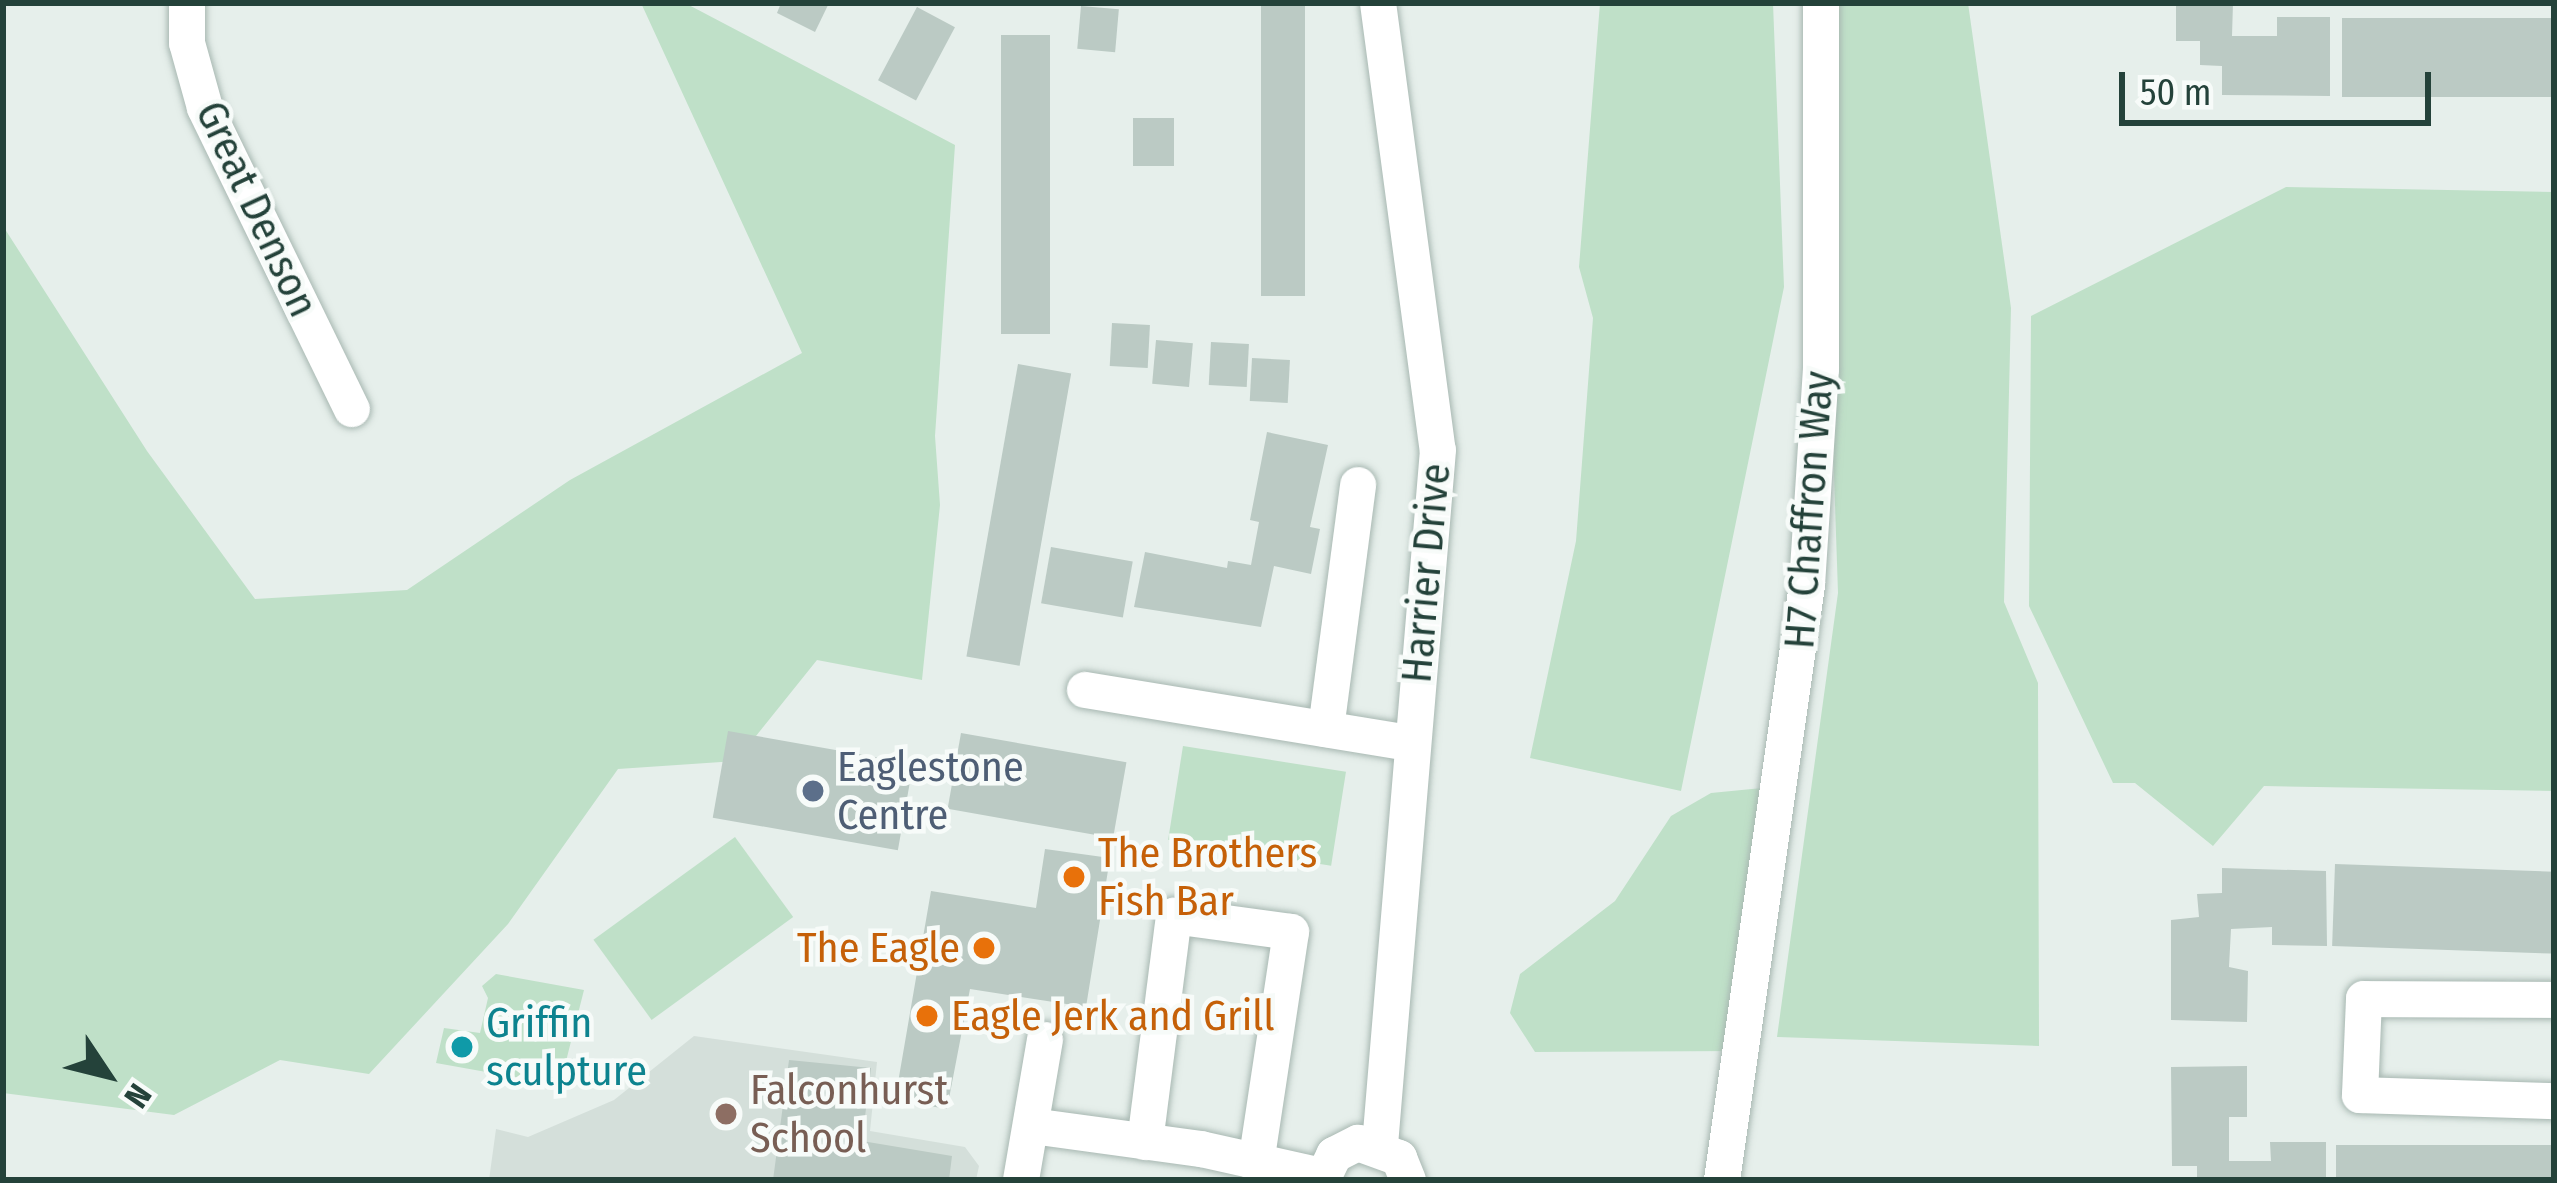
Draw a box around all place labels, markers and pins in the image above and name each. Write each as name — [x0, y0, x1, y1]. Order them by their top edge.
place label: Eaglestone Centre — [837, 742, 1024, 840]
marker: Eaglestone Centre — [800, 778, 826, 804]
place label: The Brothers Fish Bar — [1098, 828, 1317, 926]
marker: The Brothers Fish Bar — [1061, 864, 1087, 890]
place label: The Eagle — [797, 923, 960, 973]
marker: The Eagle — [971, 935, 997, 961]
place label: Eagle Jerk and Grill — [951, 991, 1274, 1041]
place label: Griffin sculpture — [486, 998, 647, 1096]
marker: Eagle Jerk and Grill — [914, 1003, 940, 1029]
marker: Griffin sculpture — [449, 1034, 475, 1060]
place label: Falconhurst School — [750, 1065, 948, 1164]
marker: Falconhurst School — [713, 1101, 739, 1127]

